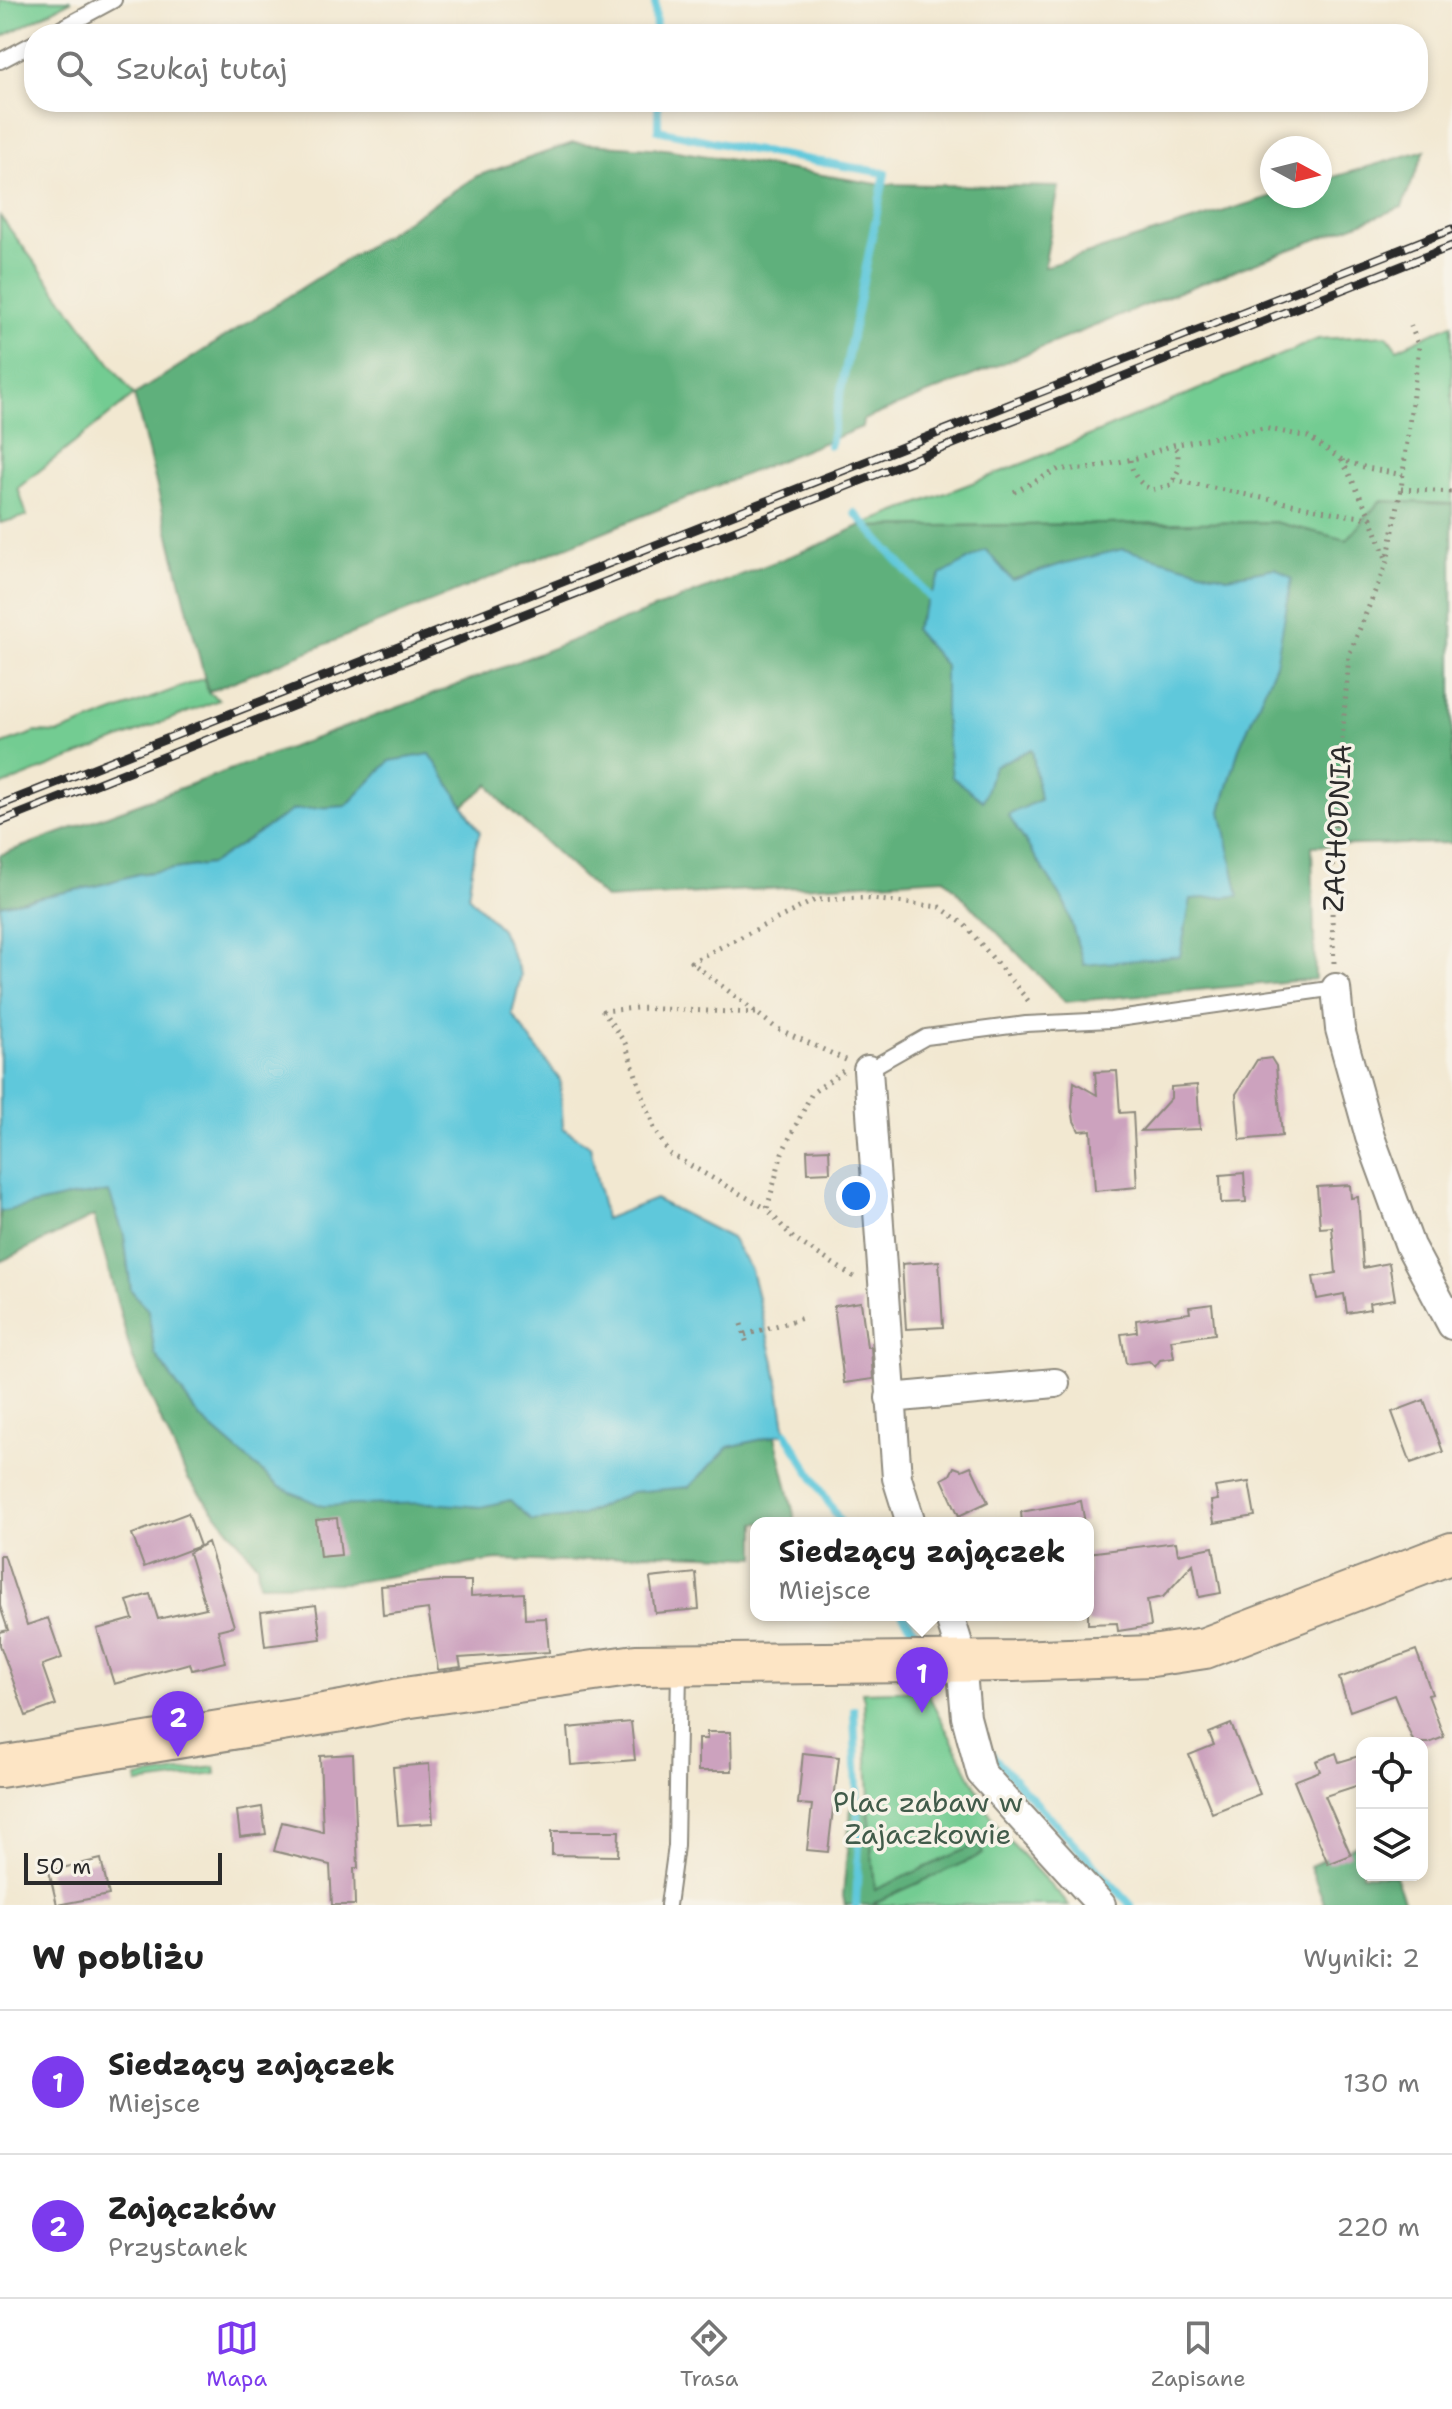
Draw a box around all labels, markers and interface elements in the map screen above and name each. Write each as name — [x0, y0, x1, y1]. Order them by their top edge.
search box — [24, 24, 1428, 112]
icon: search — [52, 46, 96, 90]
text: Szukaj tutaj — [116, 48, 288, 89]
north arrow — [1260, 136, 1332, 208]
street label: ZACHODNIA — [1314, 743, 1360, 913]
your location — [836, 1176, 876, 1216]
popup — [750, 1517, 1094, 1621]
text: Siedzący zajączek — [779, 1531, 1065, 1572]
text: Miejsce — [779, 1572, 871, 1607]
pin: 1 — [896, 1647, 948, 1713]
pin: 2 — [152, 1691, 204, 1757]
map controls — [1356, 1737, 1428, 1881]
button: locate — [1356, 1737, 1428, 1809]
park label: Plac zabaw w Zajaczkowie — [833, 1783, 1023, 1853]
button: layers — [1356, 1809, 1428, 1881]
scale bar — [24, 1849, 222, 1885]
text: 50 m — [36, 1852, 91, 1881]
text: W pobliżu — [32, 1934, 205, 1980]
text: Wyniki: 2 — [1303, 1940, 1420, 1975]
text: Siedzący zajączek — [108, 2044, 395, 2085]
text: 1 — [52, 2065, 64, 2100]
text: 130 m — [1343, 2065, 1420, 2100]
text: Miejsce — [108, 2085, 201, 2120]
text: Zajączków — [108, 2188, 276, 2229]
text: 2 — [49, 2209, 67, 2244]
text: 220 m — [1336, 2209, 1420, 2244]
text: Przystanek — [108, 2229, 248, 2264]
tab: Mapa — [206, 2316, 267, 2393]
tab: Trasa — [680, 2316, 738, 2393]
tab: Zapisane — [1151, 2316, 1246, 2393]

